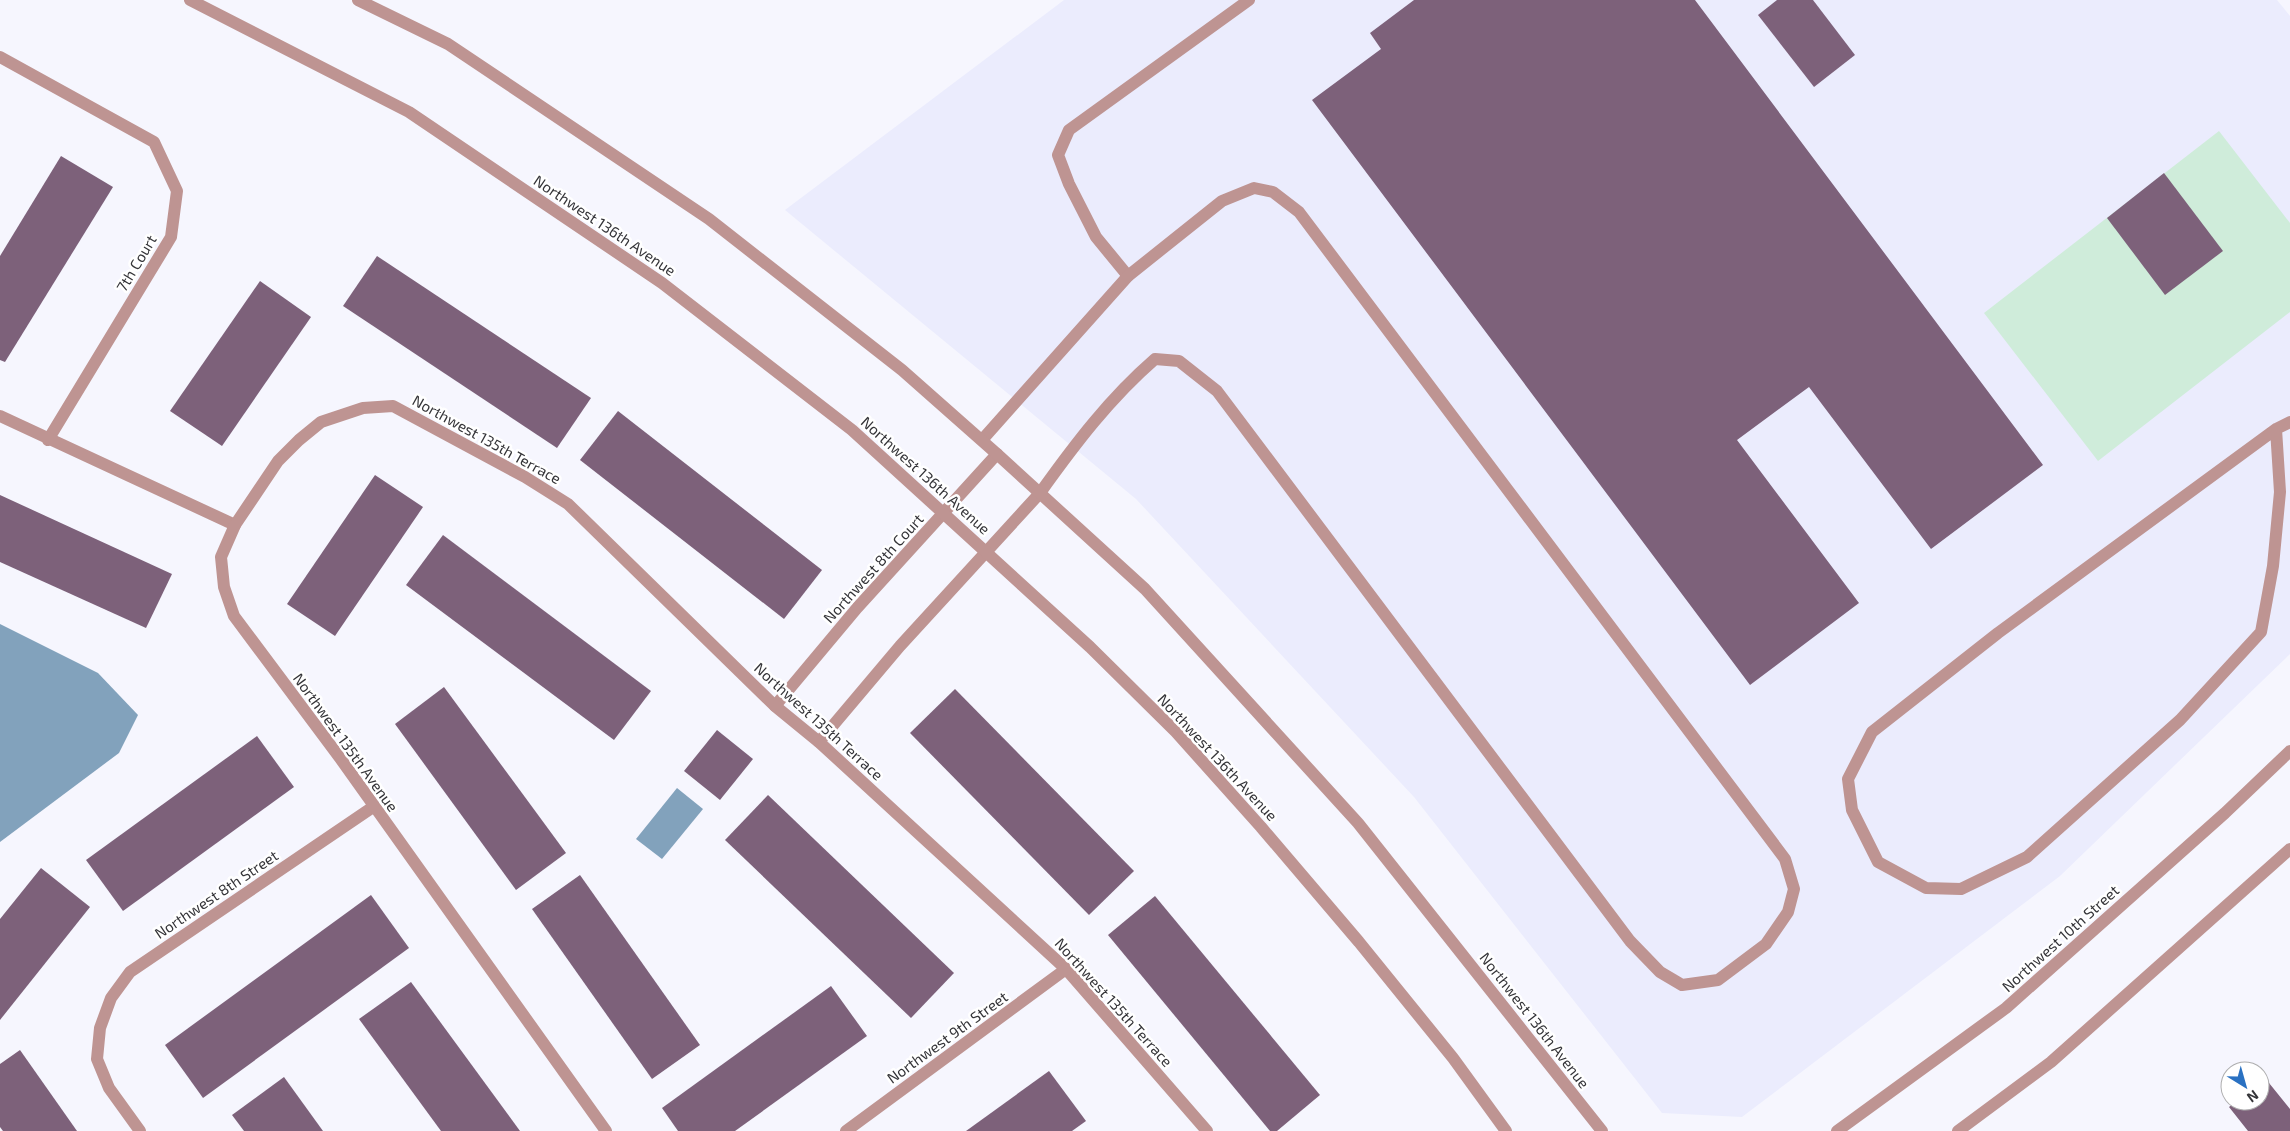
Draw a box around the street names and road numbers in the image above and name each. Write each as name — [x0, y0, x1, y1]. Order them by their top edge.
street label: Northwest 136th Avenue — [531, 171, 679, 279]
street label: 7th Court — [112, 231, 160, 295]
street label: Northwest 135th Terrace — [410, 391, 564, 487]
street label: Northwest 136th Avenue — [858, 412, 994, 538]
street label: Northwest 8th Court — [819, 509, 927, 626]
street label: Northwest 135th Terrace — [751, 658, 887, 784]
street label: Northwest 135th Avenue — [290, 669, 402, 815]
street label: Northwest 136th Avenue — [1154, 690, 1282, 824]
street label: Northwest 8th Street — [151, 846, 281, 942]
street label: Northwest 10th Street — [1998, 881, 2122, 995]
street label: Northwest 135th Terrace — [1051, 934, 1177, 1070]
street label: Northwest 136th Avenue — [1476, 949, 1594, 1091]
street label: Northwest 9th Street — [883, 987, 1011, 1087]

